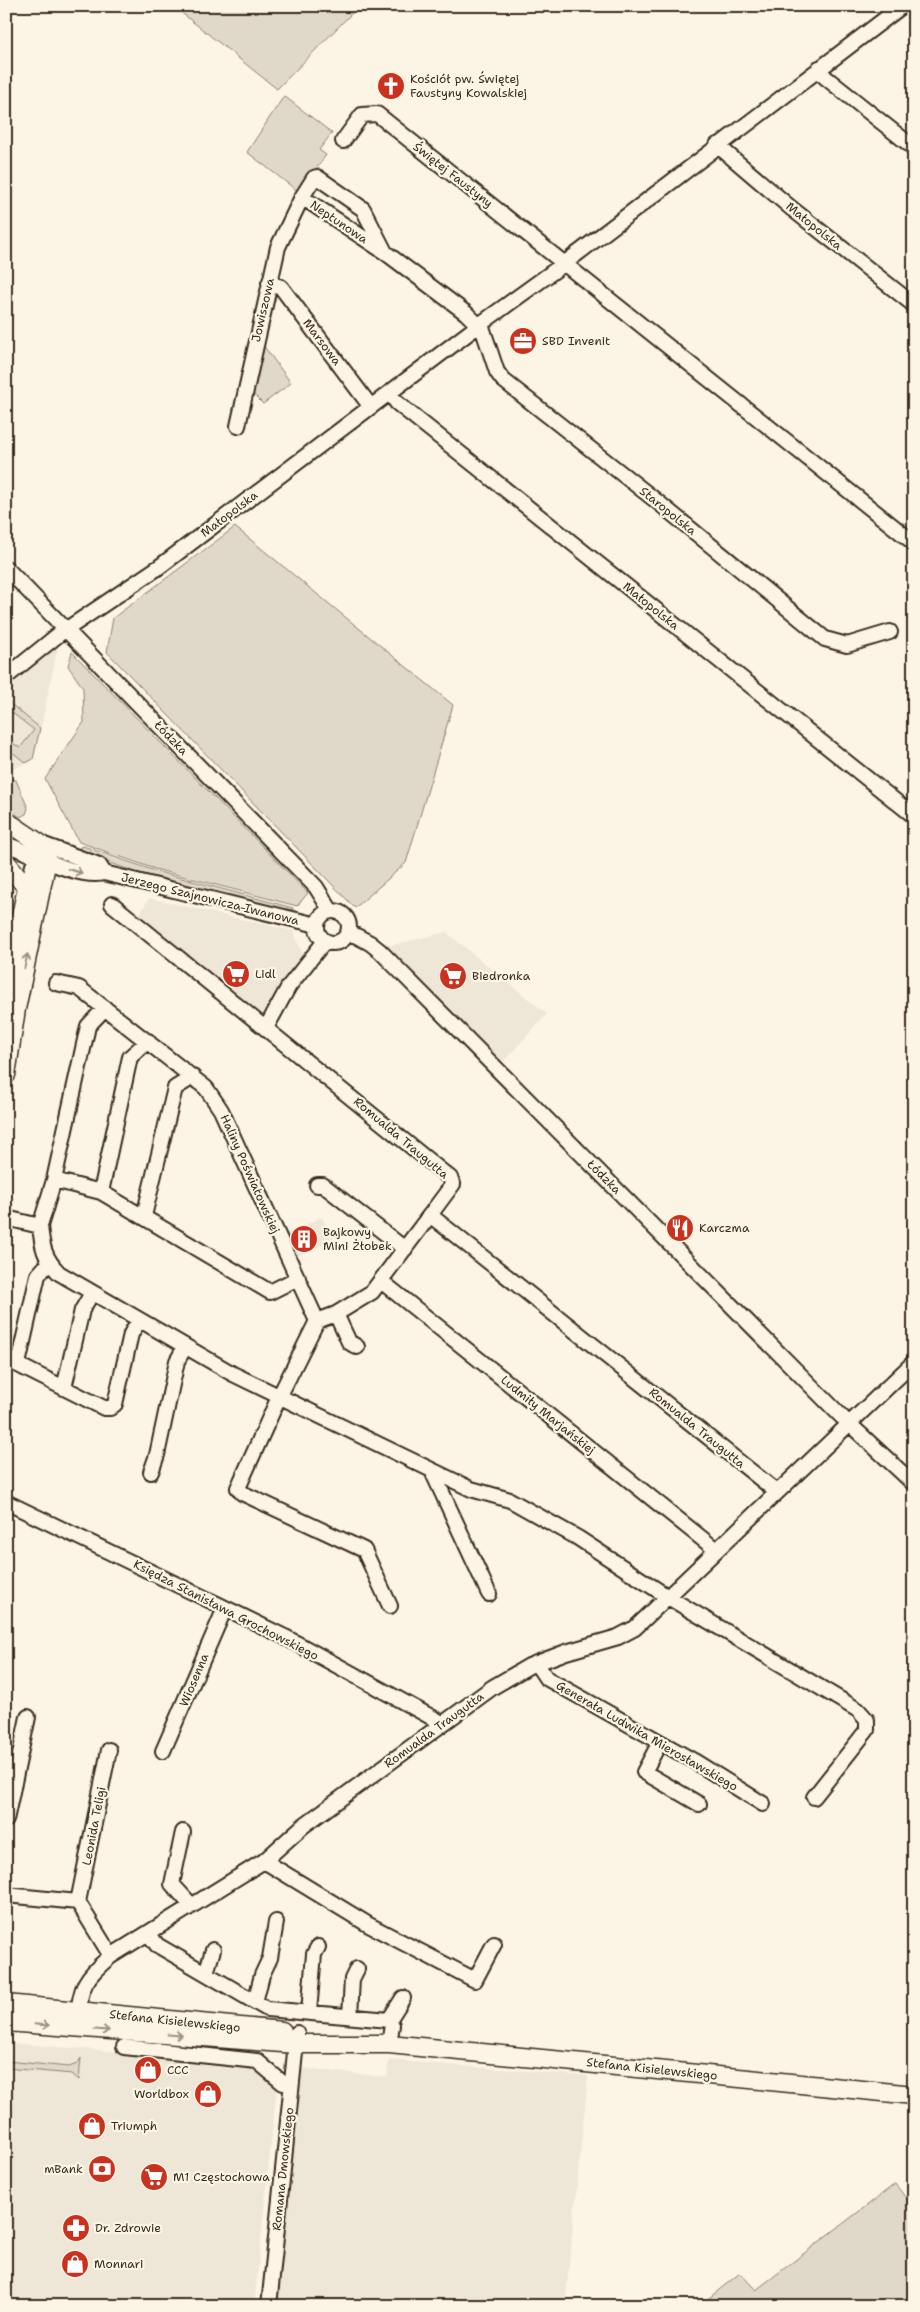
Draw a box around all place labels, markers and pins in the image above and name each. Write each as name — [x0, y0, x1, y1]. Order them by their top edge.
church icon: Kościół pw. Świętej Faustyny Kowalskiej — [376, 71, 406, 101]
place label: Kościół pw. Świętej Faustyny Kowalskiej — [410, 71, 527, 101]
office icon: SBD Invenit — [508, 326, 538, 356]
place label: SBD Invenit — [542, 333, 610, 349]
supermarket icon: Lidl — [221, 959, 251, 989]
supermarket icon: Biedronka — [438, 961, 468, 991]
place label: Lidl — [255, 966, 276, 982]
place label: Biedronka — [472, 968, 531, 984]
restaurant icon: Karczma — [665, 1213, 695, 1243]
place label: Karczma — [699, 1220, 750, 1236]
building icon: Bajkowy Mini Żłobek — [289, 1224, 319, 1254]
place label: Bajkowy Mini Żłobek — [323, 1224, 392, 1254]
shop icon: CCC — [133, 2055, 163, 2085]
place label: CCC — [167, 2062, 189, 2078]
shop icon: Worldbox — [193, 2079, 223, 2109]
place label: Worldbox — [134, 2086, 189, 2102]
shop icon: Triumph — [77, 2111, 107, 2141]
place label: Triumph — [111, 2118, 157, 2134]
bank icon: mBank — [87, 2154, 117, 2184]
place label: mBank — [44, 2161, 83, 2177]
supermarket icon: M1 Częstochowa — [139, 2162, 169, 2192]
place label: M1 Częstochowa — [173, 2169, 270, 2185]
pharmacy icon: Dr. Zdrowie — [61, 2213, 91, 2243]
place label: Dr. Zdrowie — [95, 2220, 161, 2236]
shop icon: Monnari — [60, 2249, 90, 2279]
place label: Monnari — [94, 2256, 143, 2272]

